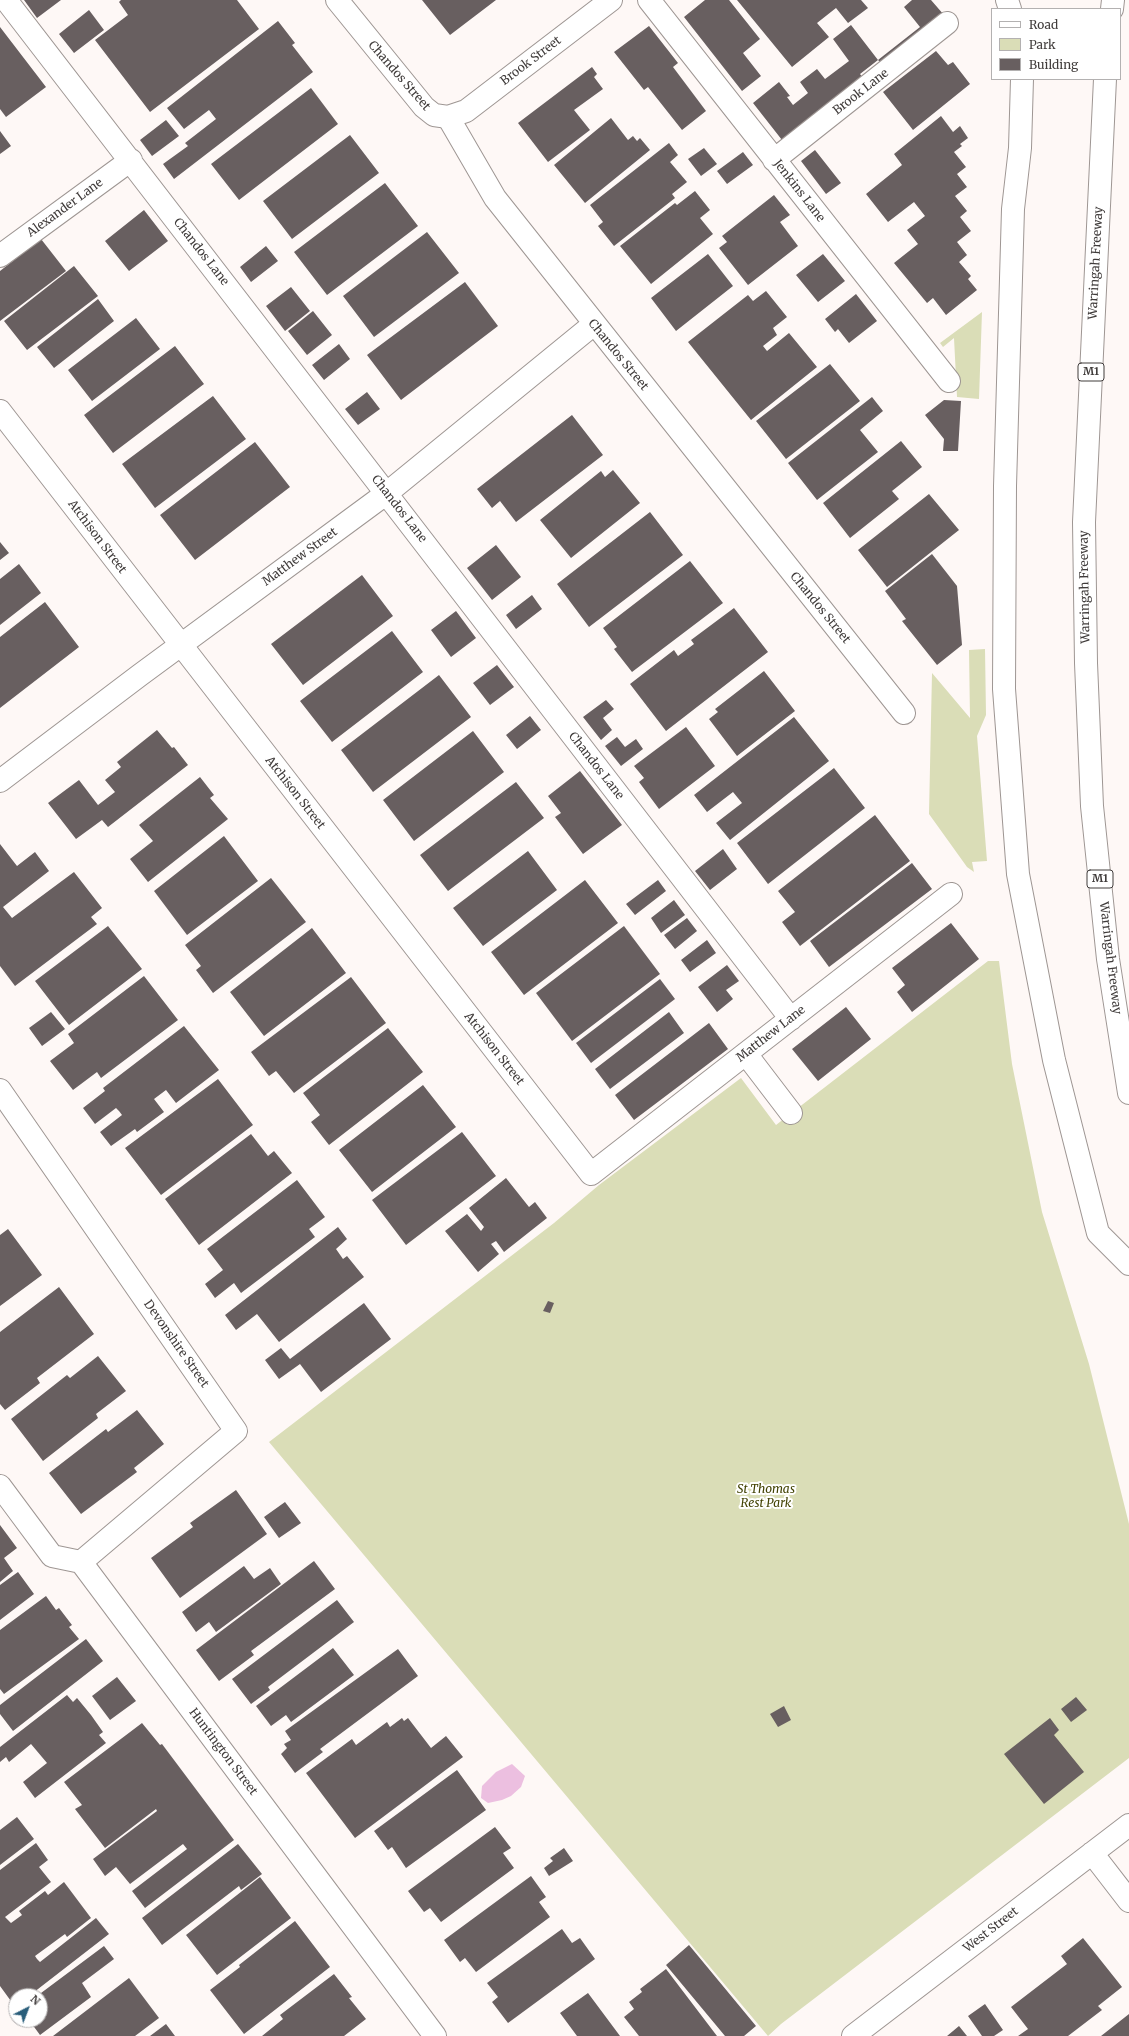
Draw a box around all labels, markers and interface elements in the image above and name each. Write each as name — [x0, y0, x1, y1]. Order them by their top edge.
legend — [991, 8, 1121, 80]
text: Road — [1029, 17, 1058, 32]
street label: Brook Street — [498, 34, 564, 88]
text: Park — [1029, 37, 1056, 52]
street label: Chandos Street — [365, 38, 433, 114]
text: Building — [1029, 57, 1078, 72]
street label: Brook Lane — [830, 66, 892, 118]
street label: Jenkins Lane — [770, 157, 828, 225]
street label: Alexander Lane — [24, 176, 106, 240]
street label: Warringah Freeway — [1086, 206, 1106, 320]
street label: Chandos Lane — [170, 215, 232, 289]
street label: Chandos Street — [585, 316, 651, 394]
road number: M1 — [1078, 363, 1104, 381]
street label: Chandos Lane — [368, 472, 430, 546]
street label: Atchison Street — [65, 497, 129, 577]
street label: Matthew Street — [260, 525, 340, 589]
street label: Warringah Freeway — [1077, 530, 1093, 644]
street label: Chandos Street — [787, 569, 853, 647]
street label: Chandos Lane — [565, 729, 627, 803]
street label: Atchison Street — [262, 754, 328, 832]
road number: M1 — [1087, 870, 1113, 888]
street label: Warringah Freeway — [1096, 901, 1124, 1015]
street label: Matthew Lane — [734, 1003, 808, 1065]
street label: Atchison Street — [461, 1010, 527, 1088]
street label: Devonshire Street — [140, 1298, 212, 1390]
park label: St Thomas Rest Park — [737, 1483, 795, 1511]
street label: Huntington Street — [186, 1706, 260, 1798]
street label: West Street — [961, 1904, 1021, 1956]
north arrow — [8, 1988, 48, 2028]
text: N — [27, 1992, 43, 2008]

